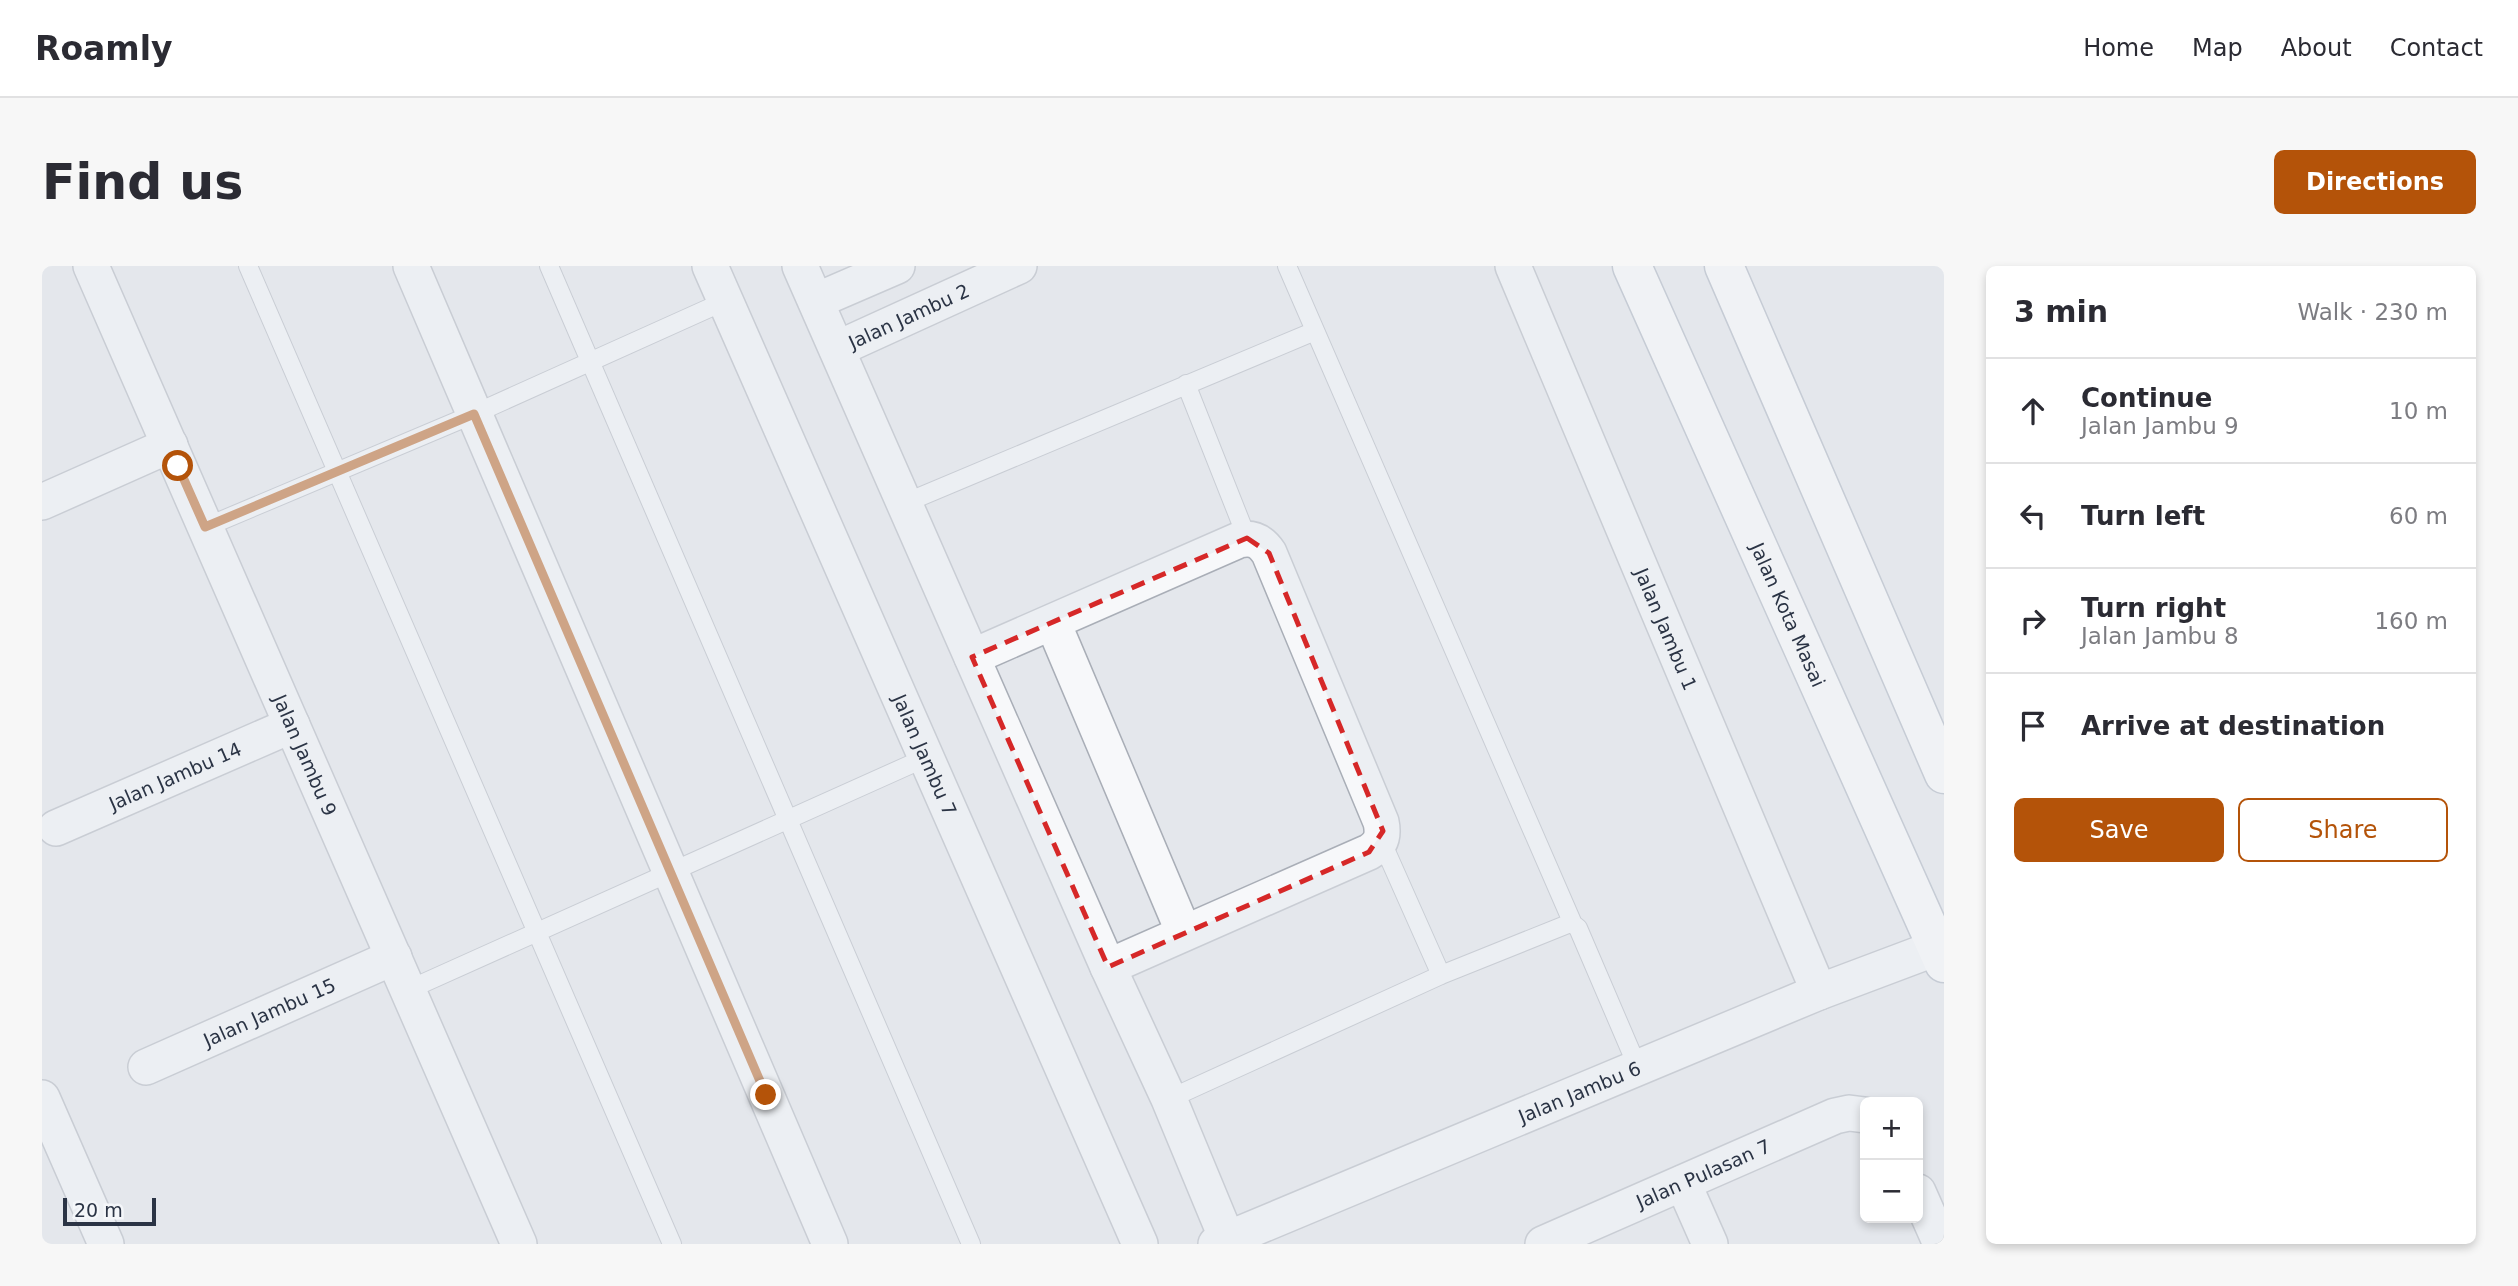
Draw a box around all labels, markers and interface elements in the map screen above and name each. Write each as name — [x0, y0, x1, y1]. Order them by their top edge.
text: Roamly — [35, 29, 173, 68]
text: Home — [2083, 34, 2154, 62]
text: Map — [2192, 34, 2243, 62]
text: About — [2281, 34, 2352, 62]
text: Contact — [2390, 34, 2483, 62]
button: Directions — [2274, 150, 2476, 214]
text: Find us — [42, 154, 243, 211]
street label: Jalan Jambu 2 — [844, 279, 973, 354]
text: 3 min — [2014, 294, 2108, 329]
text: Walk · 230 m — [2297, 299, 2448, 325]
text: Continue — [2081, 383, 2212, 413]
icon: ahead — [2014, 392, 2052, 430]
text: 10 m — [2389, 398, 2448, 424]
text: Jalan Jambu 9 — [2081, 413, 2239, 439]
route start — [162, 450, 193, 481]
icon: left — [2014, 497, 2052, 535]
text: Turn left — [2081, 501, 2205, 531]
text: 60 m — [2389, 503, 2448, 529]
street label: Jalan Kota Masai — [1746, 538, 1830, 690]
street label: Jalan Jambu 1 — [1630, 564, 1701, 693]
text: Turn right — [2081, 593, 2226, 623]
icon: right — [2014, 602, 2052, 640]
text: 160 m — [2374, 608, 2448, 634]
text: Jalan Jambu 8 — [2081, 623, 2239, 649]
street label: Jalan Jambu 9 — [268, 690, 341, 819]
street label: Jalan Jambu 7 — [888, 690, 961, 819]
icon: arrive — [2014, 707, 2052, 745]
text: Arrive at destination — [2081, 711, 2385, 741]
street label: Jalan Jambu 14 — [105, 737, 245, 815]
button: Save — [2014, 798, 2224, 862]
button: Share — [2238, 798, 2448, 862]
street label: Jalan Jambu 15 — [199, 973, 339, 1052]
street label: Jalan Jambu 6 — [1514, 1057, 1644, 1128]
route end — [750, 1079, 781, 1110]
map controls — [1860, 1097, 1923, 1223]
button: + — [1860, 1097, 1923, 1160]
street label: Jalan Pulasan 7 — [1632, 1135, 1774, 1213]
button: − — [1860, 1160, 1923, 1223]
scale bar — [63, 1195, 156, 1227]
text: 20 m — [74, 1199, 123, 1221]

